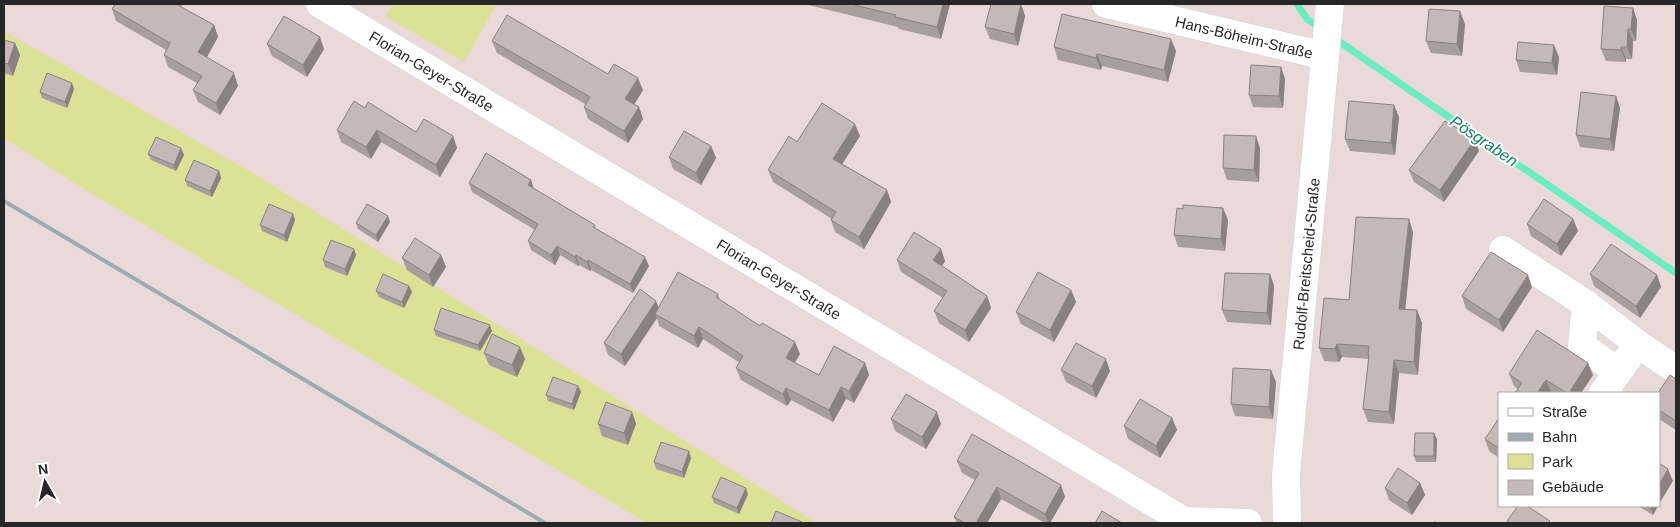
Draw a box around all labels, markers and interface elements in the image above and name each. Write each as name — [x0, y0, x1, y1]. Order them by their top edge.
street label: Hans-Böheim-Straße — [1174, 12, 1315, 61]
street label: Florian-Geyer-Straße — [366, 27, 497, 114]
water label: Pösgraben — [1447, 112, 1521, 170]
street label: Rudolf-Breitscheid-Straße — [1289, 177, 1322, 351]
street label: Florian-Geyer-Straße — [714, 235, 844, 322]
legend — [1498, 392, 1660, 507]
text: Straße — [1542, 403, 1587, 420]
text: Bahn — [1542, 428, 1577, 445]
text: Park — [1542, 453, 1573, 470]
north arrow — [20, 457, 70, 507]
text: N — [37, 460, 49, 478]
text: Gebäude — [1542, 478, 1604, 495]

